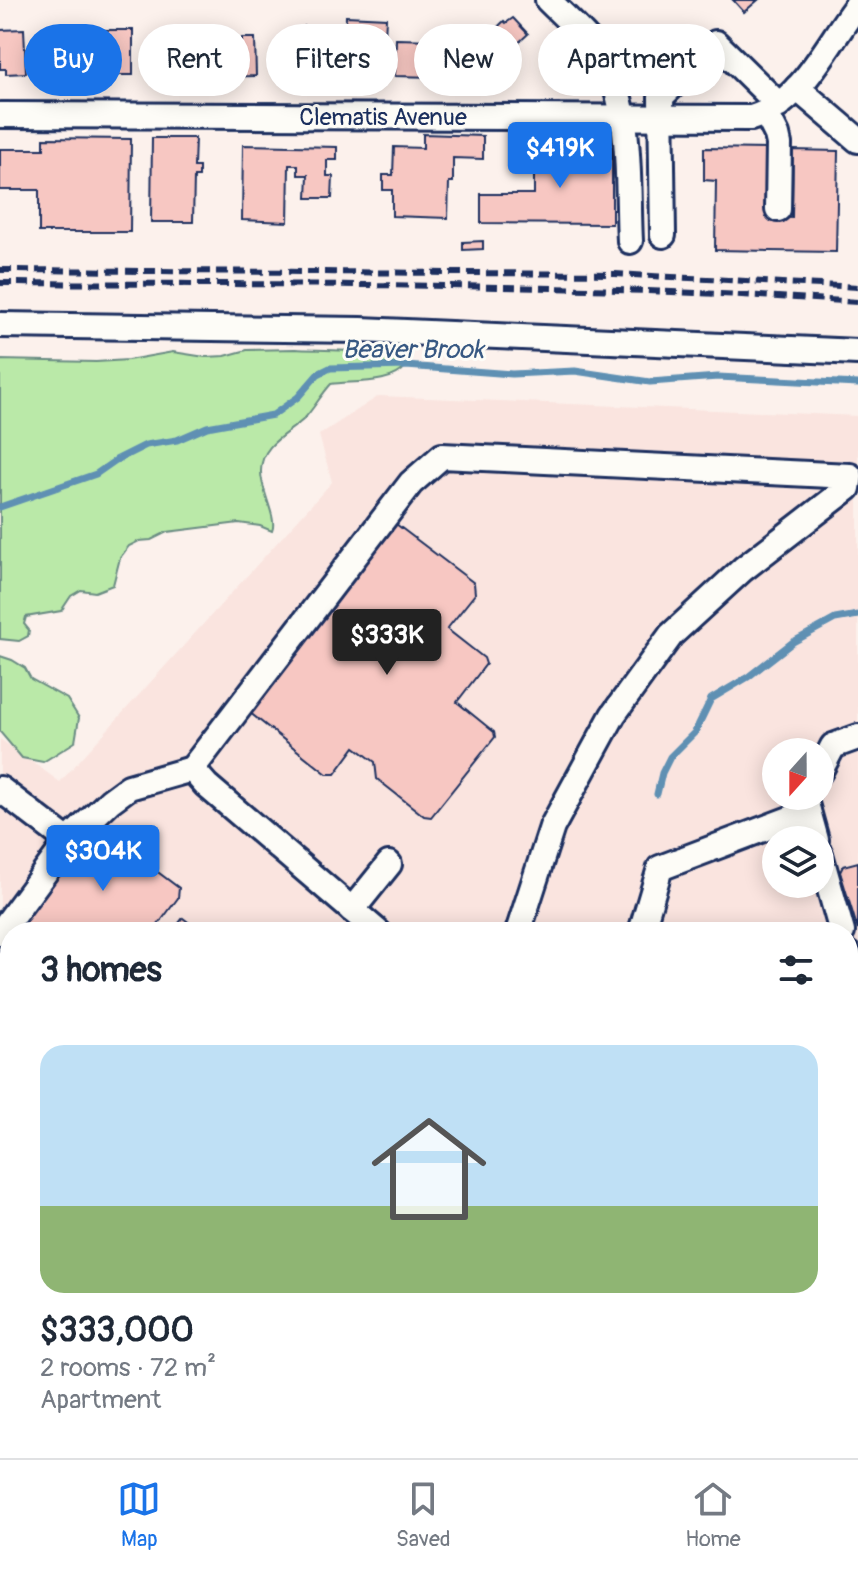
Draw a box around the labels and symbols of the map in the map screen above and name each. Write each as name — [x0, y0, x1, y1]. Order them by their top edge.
street label: Clematis Avenue — [299, 103, 467, 132]
pin: $419K — [504, 122, 616, 190]
water label: Beaver Brook — [342, 334, 486, 366]
pin: $333K — [331, 609, 443, 677]
north arrow — [762, 738, 834, 810]
pin: $304K — [47, 825, 159, 893]

